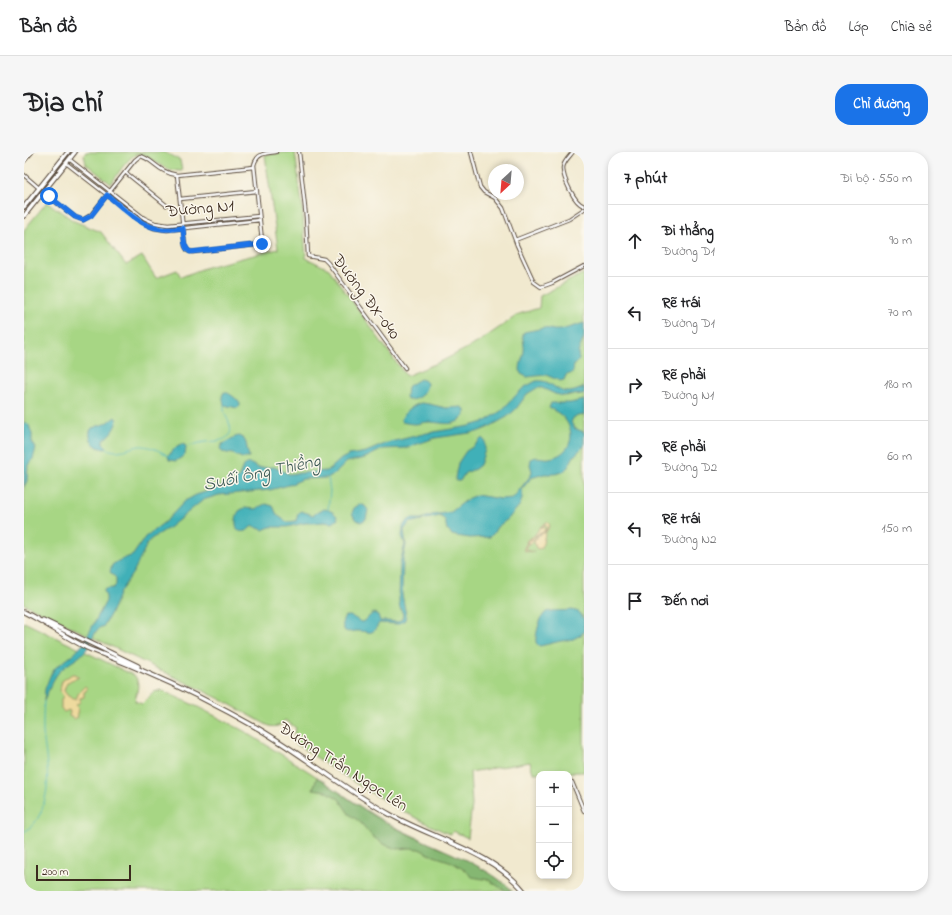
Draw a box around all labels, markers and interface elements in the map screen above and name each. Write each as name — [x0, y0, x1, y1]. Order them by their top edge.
text: Bản đồ — [20, 14, 77, 41]
text: Bản đồ — [785, 17, 827, 38]
text: Lớp — [849, 17, 869, 38]
text: Chia sẻ — [891, 17, 932, 38]
text: Địa chỉ — [24, 84, 102, 125]
button: Chỉ đường — [835, 84, 928, 125]
north arrow — [488, 164, 524, 200]
text: 7 phút — [624, 166, 667, 191]
text: Đi bộ · 550 m — [841, 169, 912, 188]
route start — [40, 187, 58, 205]
street label: Đường N1 — [164, 194, 236, 227]
text: Đi thẳng — [662, 220, 714, 242]
icon: ahead — [624, 230, 646, 252]
text: 90 m — [889, 231, 912, 250]
route end — [253, 235, 271, 253]
text: Đường D1 — [662, 242, 715, 261]
street label: Đường ĐX-040 — [323, 248, 406, 346]
text: Rẽ trái — [662, 292, 701, 314]
icon: left — [624, 302, 646, 324]
text: 70 m — [888, 303, 912, 322]
text: Đường D1 — [662, 314, 715, 333]
text: Rẽ phải — [662, 364, 706, 386]
icon: right — [624, 374, 646, 396]
text: 180 m — [884, 375, 912, 394]
text: Đường N1 — [662, 386, 714, 405]
text: Rẽ phải — [662, 436, 706, 458]
icon: right — [624, 446, 646, 468]
text: 60 m — [887, 447, 912, 466]
water label: Suối Ông Thiềng — [201, 449, 324, 499]
text: Đường D2 — [662, 458, 717, 477]
text: Rẽ trái — [662, 508, 701, 530]
icon: left — [624, 518, 646, 540]
text: 150 m — [881, 519, 912, 538]
text: Đường N2 — [662, 530, 716, 549]
icon: arrive — [624, 590, 646, 612]
text: Đến nơi — [662, 590, 709, 612]
street label: Đường Trần Ngọc Lên — [271, 715, 413, 820]
map controls — [536, 771, 572, 879]
button: + — [536, 771, 572, 807]
button: − — [536, 807, 572, 843]
button: locate — [536, 843, 572, 879]
scale bar — [36, 863, 131, 882]
text: 200 m — [42, 864, 68, 880]

